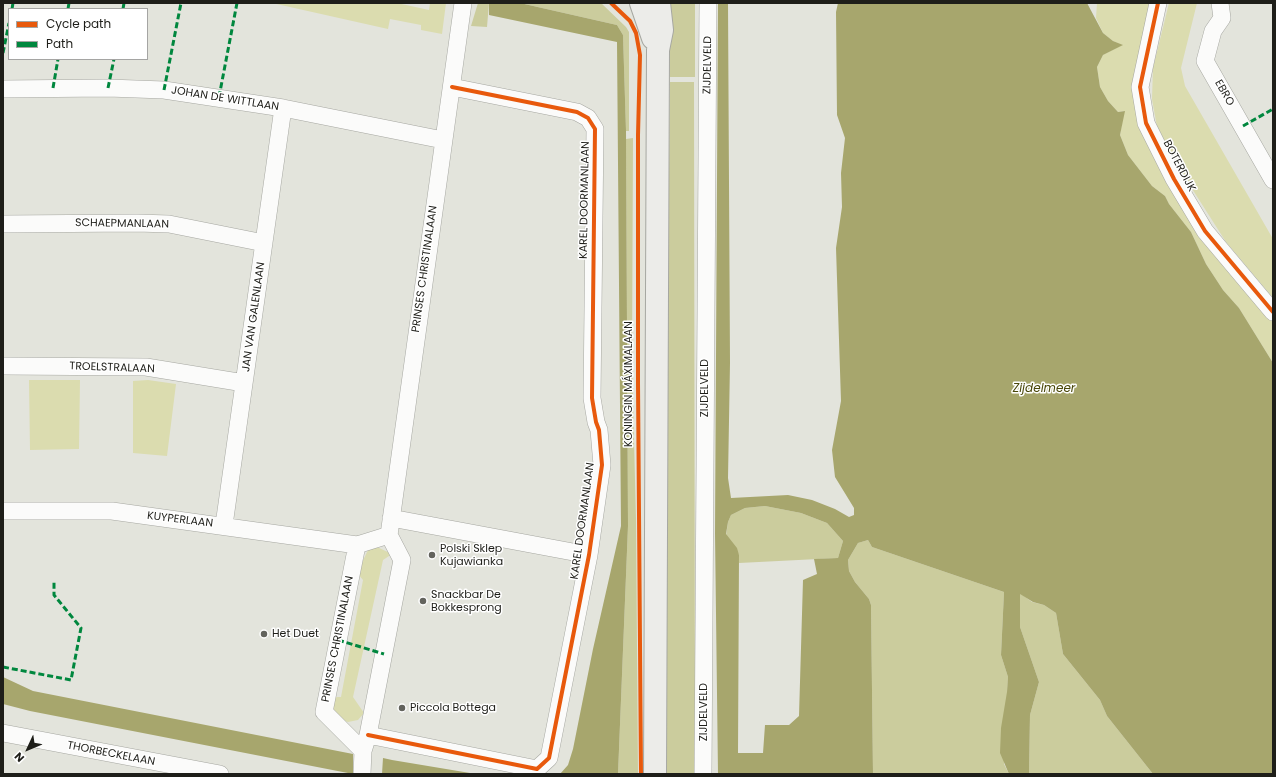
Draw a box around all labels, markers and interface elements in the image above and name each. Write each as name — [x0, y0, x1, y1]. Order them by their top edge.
legend — [8, 8, 148, 60]
text: Cycle path — [46, 15, 111, 32]
text: Path — [46, 35, 73, 52]
street label: ZIJDELVELD — [701, 36, 715, 94]
street label: EBRO — [1211, 78, 1237, 108]
street label: JOHAN DE WITTLAAN — [170, 84, 280, 114]
street label: BOTERDIJK — [1160, 138, 1198, 194]
street label: KAREL DOORMANLAAN — [577, 141, 593, 259]
street label: PRINSES CHRISTINALAAN — [410, 205, 440, 333]
street label: SCHAEPMANLAAN — [75, 217, 169, 231]
street label: JAN VAN GALENLAAN — [240, 261, 268, 373]
street label: KONINGIN MÁXIMALAAN — [622, 321, 636, 447]
street label: ZIJDELVELD — [698, 359, 712, 417]
street label: TROELSTRALAAN — [69, 360, 155, 376]
water label: Zijdelmeer — [1013, 382, 1075, 396]
street label: KAREL DOORMANLAAN — [568, 462, 598, 580]
street label: KUYPERLAAN — [146, 509, 214, 531]
place label: Polski Sklep Kujawianka — [440, 542, 503, 568]
marker: Polski Sklep Kujawianka — [427, 550, 437, 560]
street label: PRINSES CHRISTINALAAN — [319, 575, 357, 703]
place label: Snackbar De Bokkesprong — [431, 588, 502, 614]
marker: Snackbar De Bokkesprong — [418, 596, 428, 606]
place label: Het Duet — [272, 627, 319, 641]
marker: Het Duet — [259, 629, 269, 639]
street label: ZIJDELVELD — [697, 683, 711, 741]
place label: Piccola Bottega — [410, 701, 496, 715]
marker: Piccola Bottega — [397, 703, 407, 713]
north arrow — [8, 729, 48, 769]
street label: THORBECKELAAN — [66, 739, 156, 769]
text: N — [11, 749, 28, 766]

